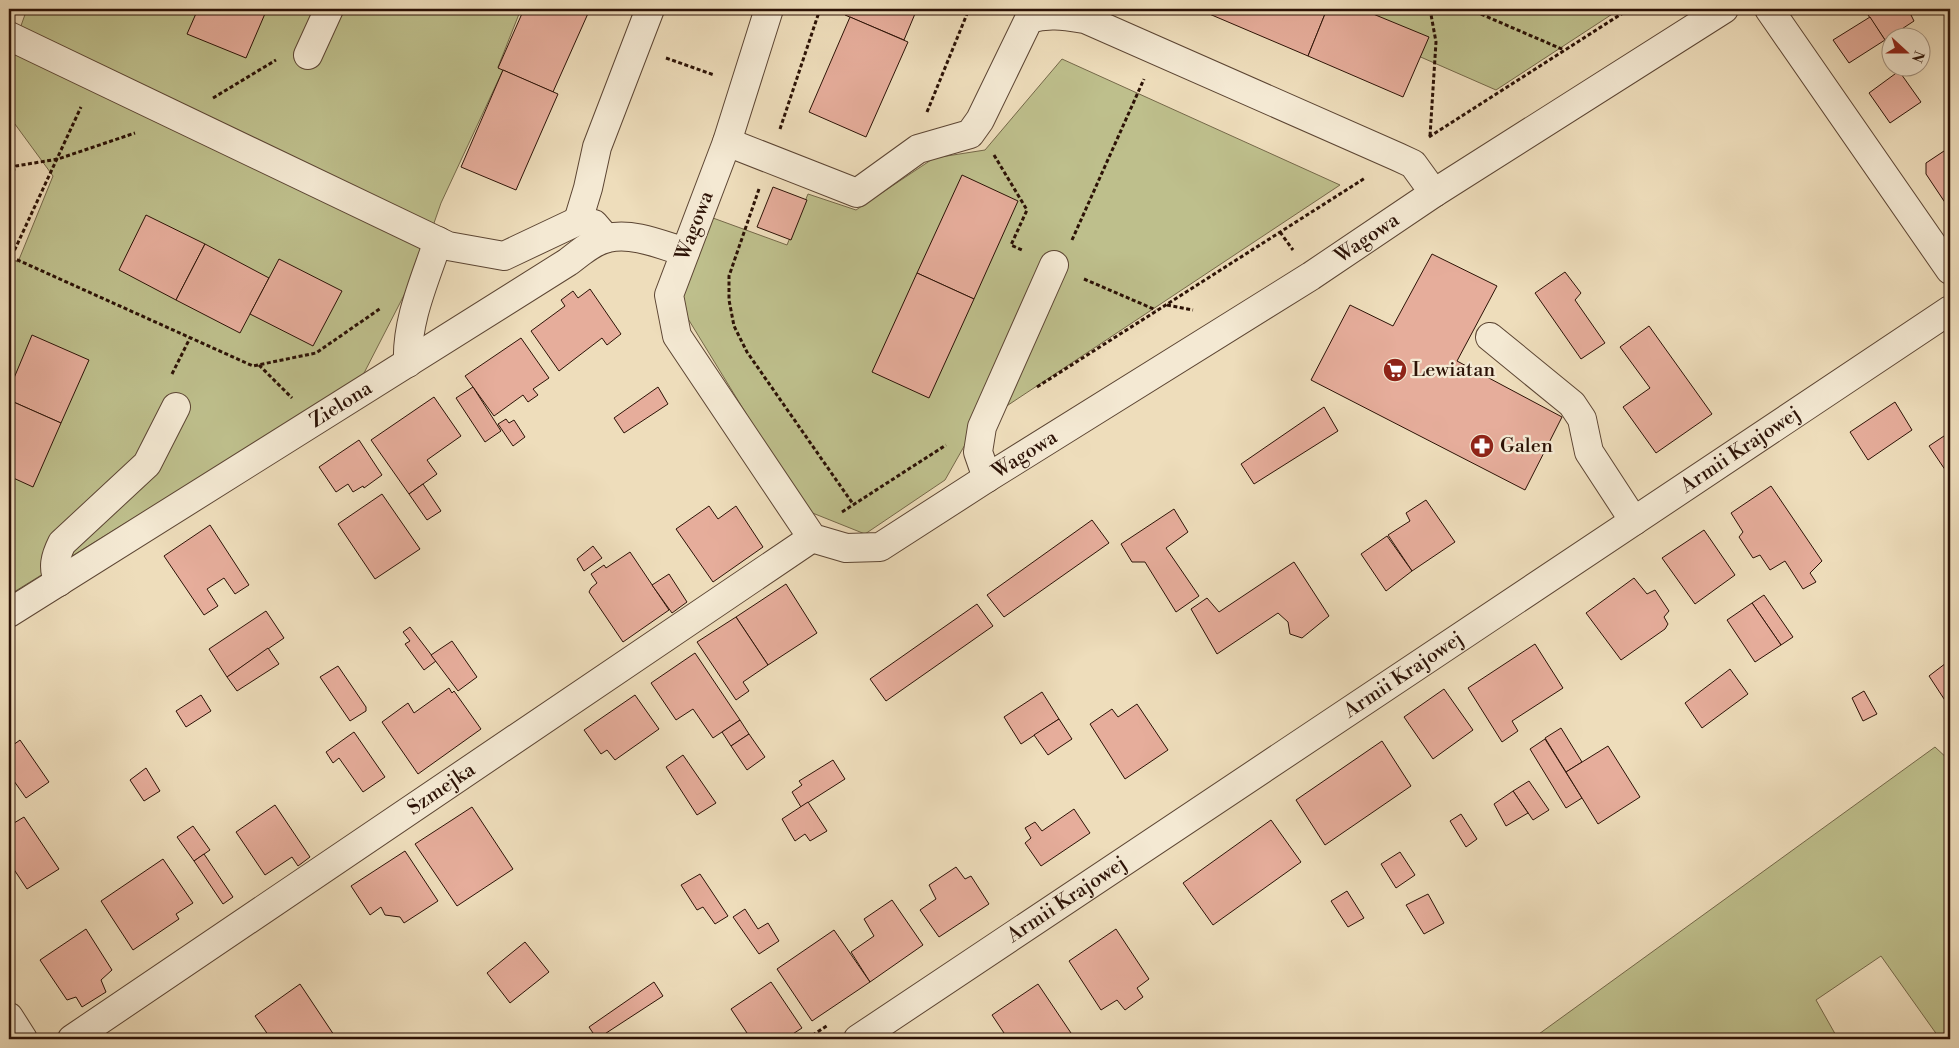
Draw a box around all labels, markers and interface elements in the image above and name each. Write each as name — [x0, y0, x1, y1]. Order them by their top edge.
north arrow — [1882, 28, 1932, 78]
text: N — [1907, 48, 1928, 65]
street label: Wagowa — [670, 187, 720, 265]
street label: Wagowa — [1329, 207, 1405, 269]
supermarket icon: Lewiatan — [1382, 357, 1408, 383]
place label: Lewiatan — [1412, 358, 1495, 383]
street label: Zielona — [305, 375, 378, 433]
street label: Armii Krajowej — [1675, 401, 1805, 499]
street label: Wagowa — [987, 424, 1063, 485]
pharmacy icon: Galen — [1469, 433, 1495, 459]
place label: Galen — [1500, 434, 1553, 459]
street label: Armii Krajowej — [1338, 626, 1468, 724]
street label: Szmejka — [403, 757, 481, 821]
street label: Armii Krajowej — [1001, 851, 1131, 949]

